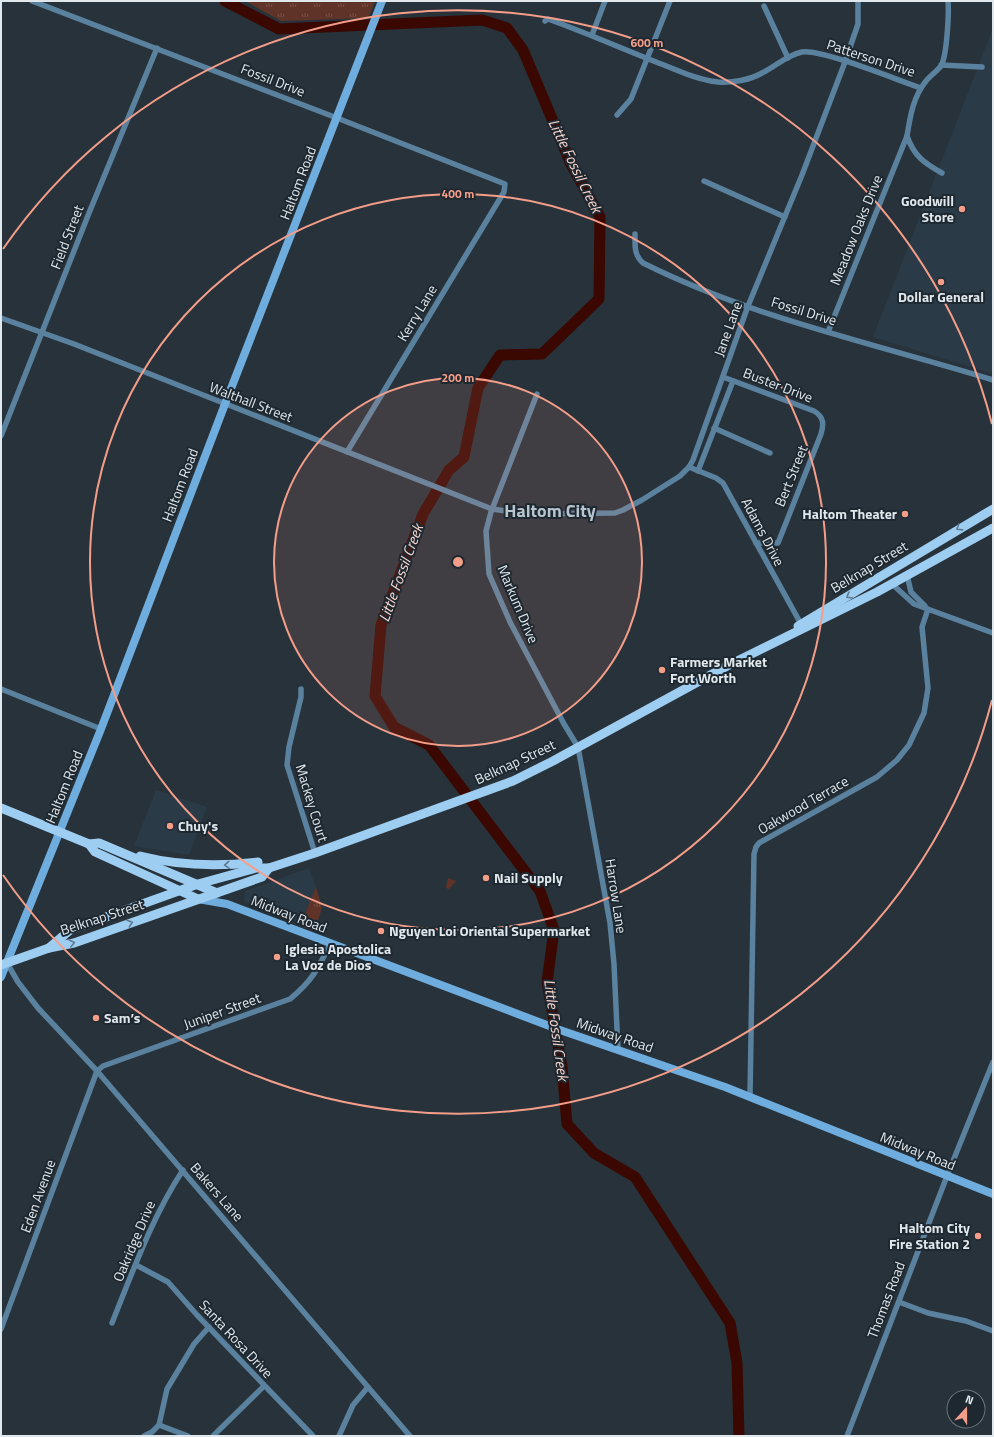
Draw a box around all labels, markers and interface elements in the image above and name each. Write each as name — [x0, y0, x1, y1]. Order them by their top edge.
text: 600 m — [631, 33, 663, 52]
street label: Patterson Drive — [824, 33, 918, 82]
street label: Fossil Drive — [238, 58, 308, 101]
water label: Little Fossil Creek — [543, 115, 609, 219]
street label: Haltom Road — [274, 143, 321, 223]
street label: Meadow Oaks Drive — [824, 171, 887, 288]
text: 400 m — [442, 184, 474, 203]
place label: Goodwill Store — [901, 190, 954, 227]
street label: Field Street — [45, 202, 88, 272]
marker: Goodwill Store — [957, 204, 967, 214]
marker: Dollar General — [936, 277, 946, 287]
street label: Kerry Lane — [391, 280, 442, 345]
place label: Dollar General — [898, 286, 984, 307]
street label: Fossil Drive — [769, 291, 840, 330]
street label: Jane Lane — [708, 298, 747, 359]
street label: Buster Drive — [740, 362, 816, 407]
text: 200 m — [442, 368, 474, 387]
street label: Walthall Street — [207, 376, 296, 427]
street label: Bert Street — [769, 442, 812, 510]
street label: Haltom Road — [156, 445, 203, 525]
street label: Adams Drive — [737, 494, 790, 570]
district label: Haltom City — [504, 497, 596, 524]
place label: Haltom Theater — [802, 503, 897, 524]
marker: Haltom Theater — [900, 509, 910, 519]
water label: Little Fossil Creek — [372, 519, 430, 625]
one-way arrow — [956, 523, 963, 531]
street label: Belknap Street — [826, 535, 911, 598]
centre of rings — [451, 555, 465, 569]
street label: Markum Drive — [493, 561, 544, 646]
one-way arrow — [846, 591, 853, 599]
place label: Farmers Market Fort Worth — [670, 651, 767, 688]
marker: Farmers Market Fort Worth — [657, 665, 667, 675]
street label: Belknap Street — [471, 734, 559, 789]
street label: Haltom Road — [39, 747, 88, 826]
street label: Mackey Court — [291, 761, 334, 844]
street label: Oakwood Terrace — [753, 770, 852, 839]
place label: Chuy's — [178, 815, 218, 836]
marker: Chuy's — [165, 821, 175, 831]
street label: Harrow Lane — [600, 857, 633, 935]
one-way arrow — [224, 861, 230, 870]
place label: Nail Supply — [494, 867, 563, 888]
marker: Nail Supply — [481, 873, 491, 883]
street label: Midway Road — [248, 889, 330, 938]
street label: Belknap Street — [57, 893, 146, 940]
one-way arrow — [127, 919, 134, 928]
place label: Nguyen Loi Oriental Supermarket — [389, 920, 590, 941]
marker: Nguyen Loi Oriental Supermarket — [376, 926, 386, 936]
place label: Iglesia Apostolica La Voz de Dios — [285, 938, 391, 975]
one-way arrow — [68, 939, 75, 948]
marker: Iglesia Apostolica La Voz de Dios — [272, 952, 282, 962]
water label: Little Fossil Creek — [538, 978, 575, 1084]
street label: Juniper Street — [180, 987, 263, 1034]
place label: Sam’s — [104, 1007, 141, 1028]
street label: Midway Road — [574, 1012, 656, 1057]
marker: Sam’s — [91, 1013, 101, 1023]
street label: Midway Road — [877, 1126, 959, 1175]
street label: Eden Avenue — [15, 1156, 60, 1235]
street label: Bakers Lane — [186, 1158, 249, 1226]
street label: Oakridge Drive — [107, 1197, 160, 1285]
place label: Haltom City Fire Station 2 — [889, 1217, 970, 1254]
marker: Haltom City Fire Station 2 — [973, 1231, 983, 1241]
street label: Thomas Road — [861, 1258, 910, 1341]
street label: Santa Rosa Drive — [195, 1295, 278, 1382]
north arrow — [946, 1389, 986, 1429]
text: N — [963, 1391, 976, 1408]

